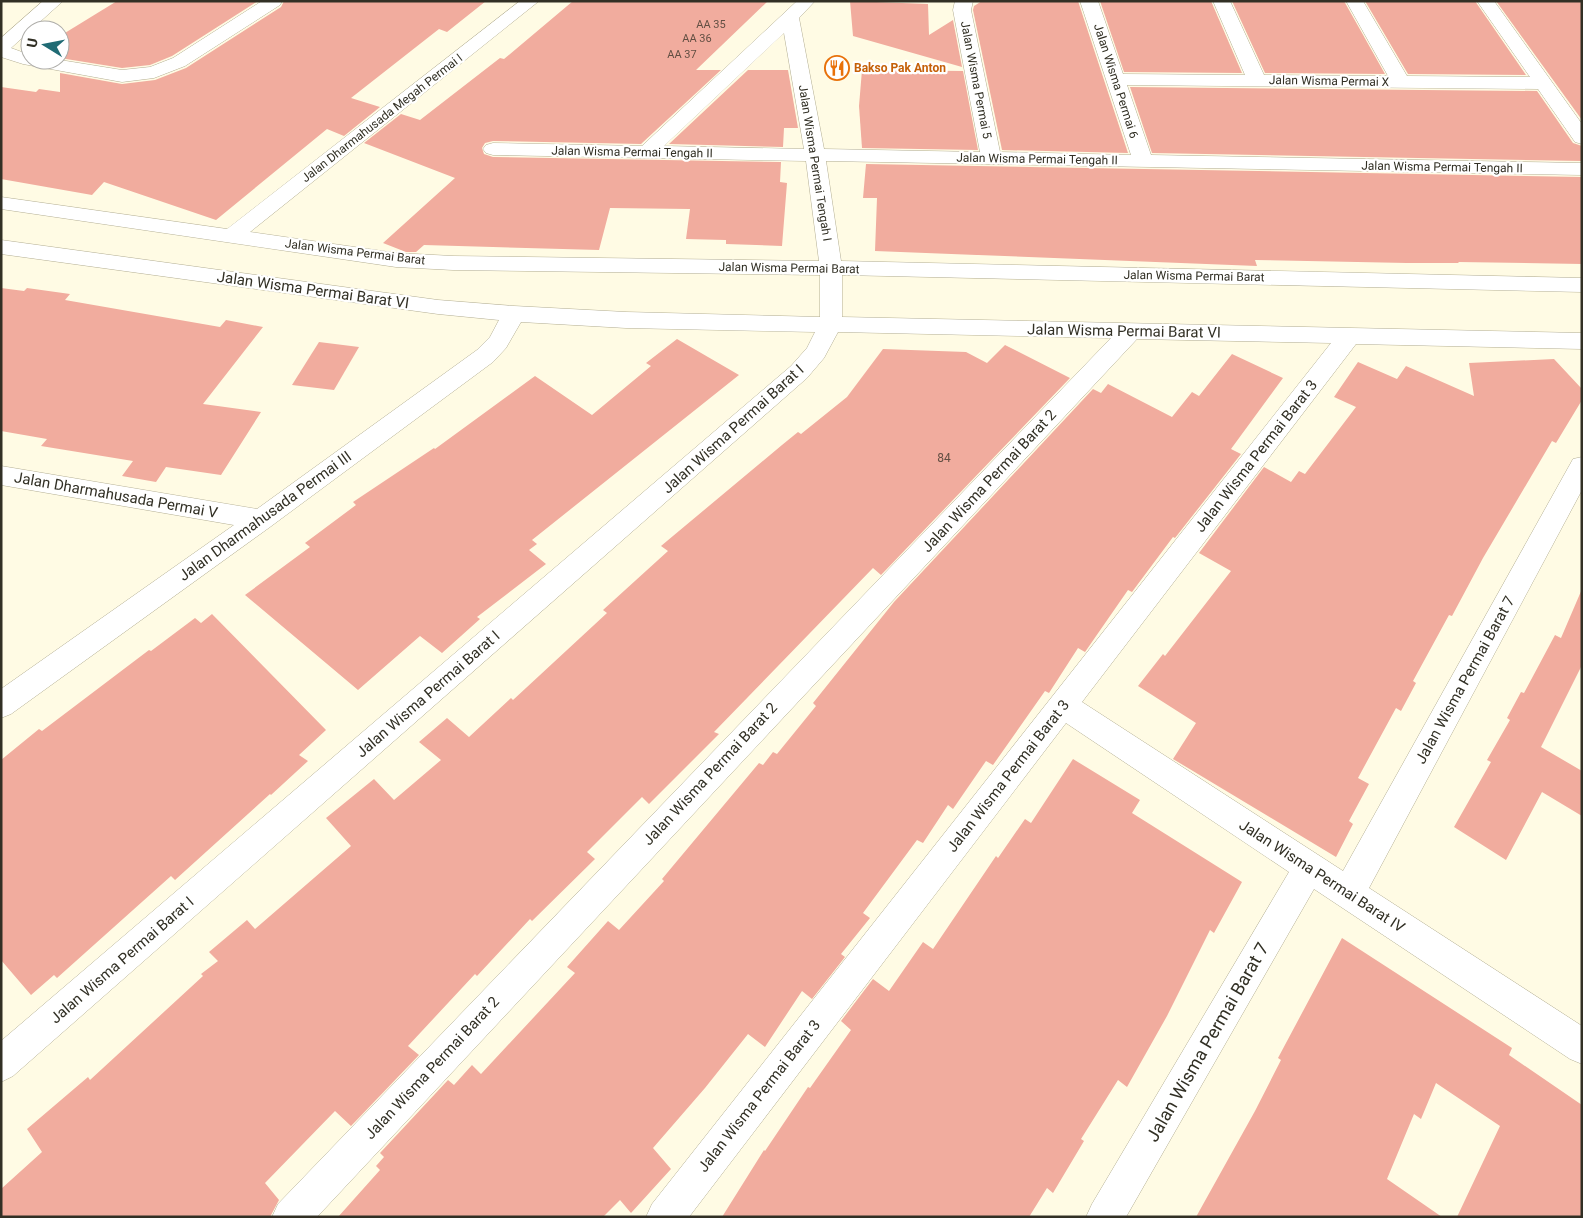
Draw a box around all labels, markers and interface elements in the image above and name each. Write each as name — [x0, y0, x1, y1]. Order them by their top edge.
house number: AA 35 — [696, 18, 726, 31]
north arrow — [20, 20, 70, 70]
street label: Jalan Wisma Permai 5 — [958, 20, 994, 140]
street label: Jalan Wisma Permai 6 — [1091, 22, 1141, 140]
house number: AA 36 — [682, 32, 712, 45]
text: U — [24, 37, 41, 49]
house number: AA 37 — [667, 48, 697, 61]
street label: Jalan Dharmahusada Megah Permai I — [299, 51, 465, 185]
restaurant icon: Bakso Pak Anton — [824, 55, 850, 81]
place label: Bakso Pak Anton — [854, 61, 946, 75]
street label: Jalan Wisma Permai X — [1269, 73, 1390, 89]
street label: Jalan Wisma Permai Tengah I — [796, 84, 834, 242]
street label: Jalan Wisma Permai Tengah II — [551, 144, 713, 160]
street label: Jalan Wisma Permai Tengah II — [956, 151, 1118, 167]
street label: Jalan Wisma Permai Tengah II — [1361, 159, 1523, 175]
street label: Jalan Wisma Permai Barat — [284, 236, 426, 268]
street label: Jalan Wisma Permai Barat — [718, 260, 860, 276]
street label: Jalan Wisma Permai Barat VI — [216, 268, 410, 312]
street label: Jalan Wisma Permai Barat — [1123, 268, 1265, 284]
street label: Jalan Wisma Permai Barat VI — [1027, 320, 1221, 342]
street label: Jalan Wisma Permai Barat I — [659, 361, 807, 497]
street label: Jalan Wisma Permai Barat 3 — [1191, 376, 1321, 536]
street label: Jalan Wisma Permai Barat 2 — [918, 406, 1060, 556]
street label: Jalan Dharmahusada Permai III — [175, 447, 355, 585]
house number: 84 — [937, 451, 951, 465]
street label: Jalan Dharmahusada Permai V — [13, 468, 220, 522]
street label: Jalan Wisma Permai Barat 7 — [1411, 593, 1519, 767]
street label: Jalan Wisma Permai Barat I — [353, 627, 503, 761]
street label: Jalan Wisma Permai Barat 3 — [943, 696, 1073, 856]
street label: Jalan Wisma Permai Barat 2 — [639, 699, 781, 849]
street label: Jalan Wisma Permai Barat IV — [1236, 816, 1409, 937]
street label: Jalan Wisma Permai Barat I — [47, 893, 197, 1027]
street label: Jalan Wisma Permai Barat 7 — [1141, 939, 1273, 1145]
street label: Jalan Wisma Permai Barat 2 — [361, 993, 503, 1143]
street label: Jalan Wisma Permai Barat 3 — [694, 1016, 824, 1176]

